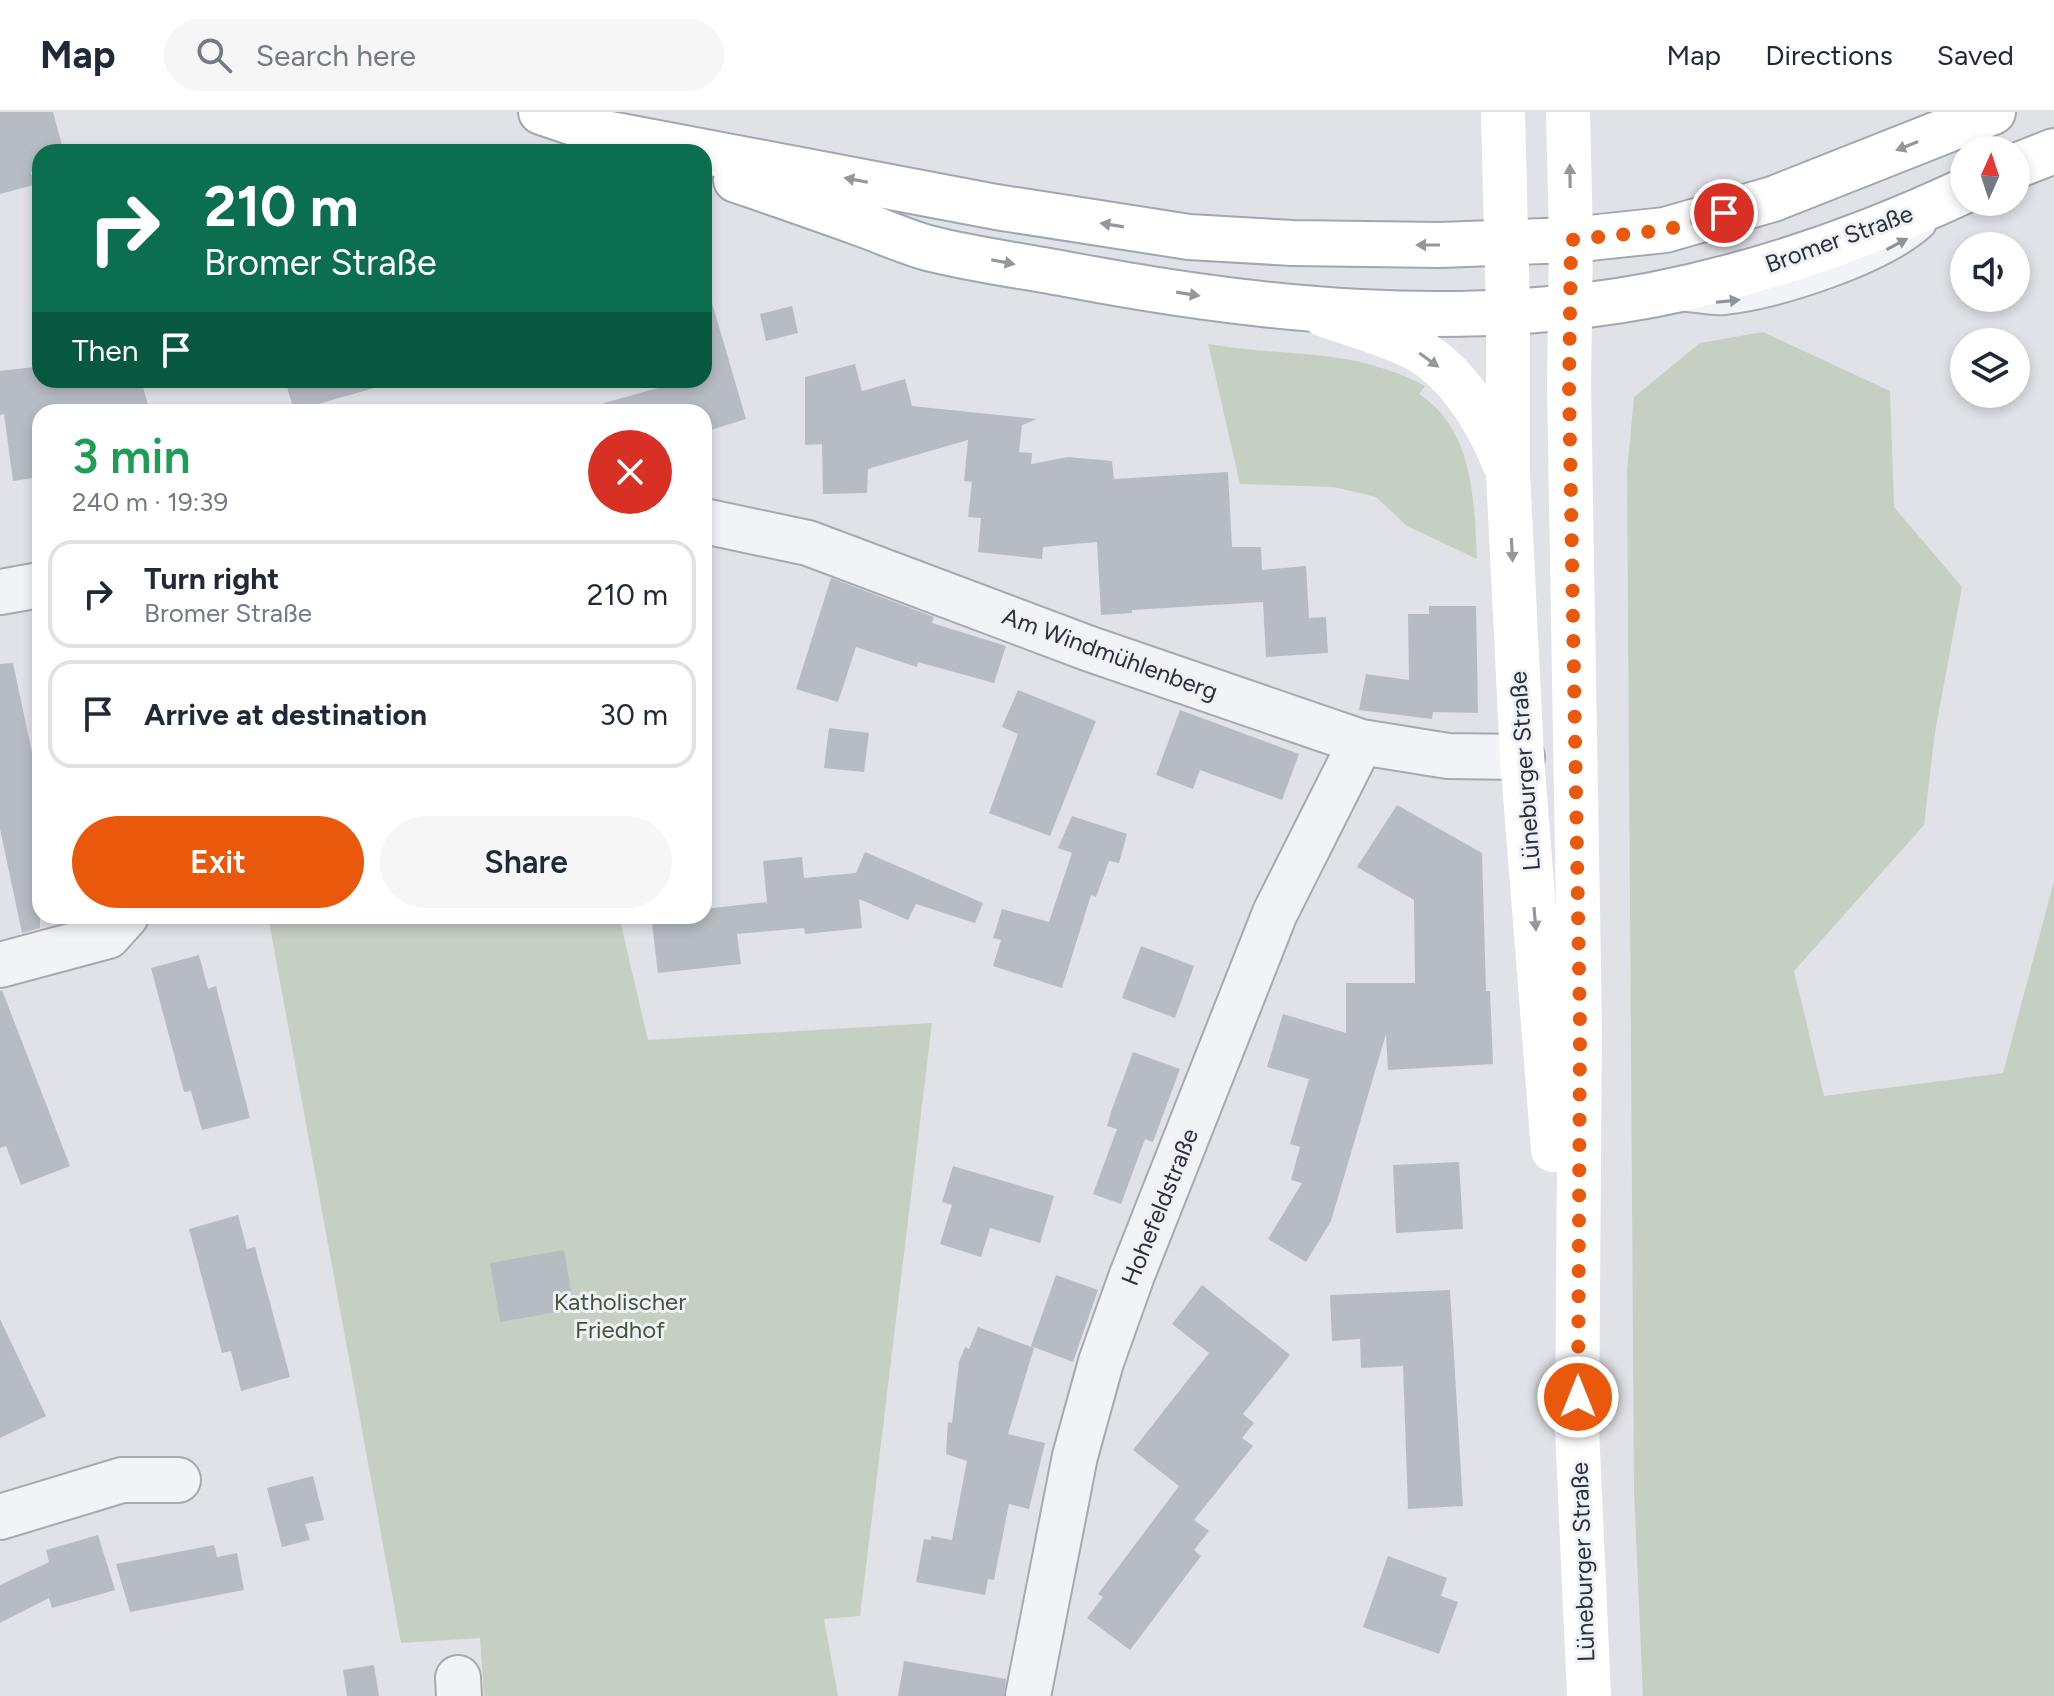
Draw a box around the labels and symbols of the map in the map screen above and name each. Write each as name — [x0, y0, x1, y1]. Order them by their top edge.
north arrow — [1950, 136, 2030, 216]
one-way arrow — [1895, 140, 1919, 153]
one-way arrow — [1563, 163, 1576, 188]
one-way arrow — [843, 174, 868, 186]
pin — [1690, 179, 1758, 247]
street label: Bromer Straße — [1761, 198, 1917, 279]
one-way arrow — [1099, 218, 1124, 231]
one-way arrow — [1886, 238, 1908, 252]
one-way arrow — [1415, 239, 1440, 251]
one-way arrow — [991, 256, 1016, 269]
one-way arrow — [1176, 288, 1201, 301]
one-way arrow — [1716, 295, 1741, 308]
one-way arrow — [1419, 352, 1440, 367]
one-way arrow — [1506, 538, 1519, 563]
street label: Am Windmühlenberg — [999, 601, 1222, 706]
street label: Lüneburger Straße — [1503, 670, 1546, 872]
one-way arrow — [1529, 907, 1542, 932]
street label: Hohefeldstraße — [1115, 1124, 1204, 1290]
park label: Katholischer Friedhof — [554, 1287, 686, 1344]
position arrow — [1536, 1355, 1620, 1439]
street label: Lüneburger Straße — [1565, 1462, 1600, 1662]

